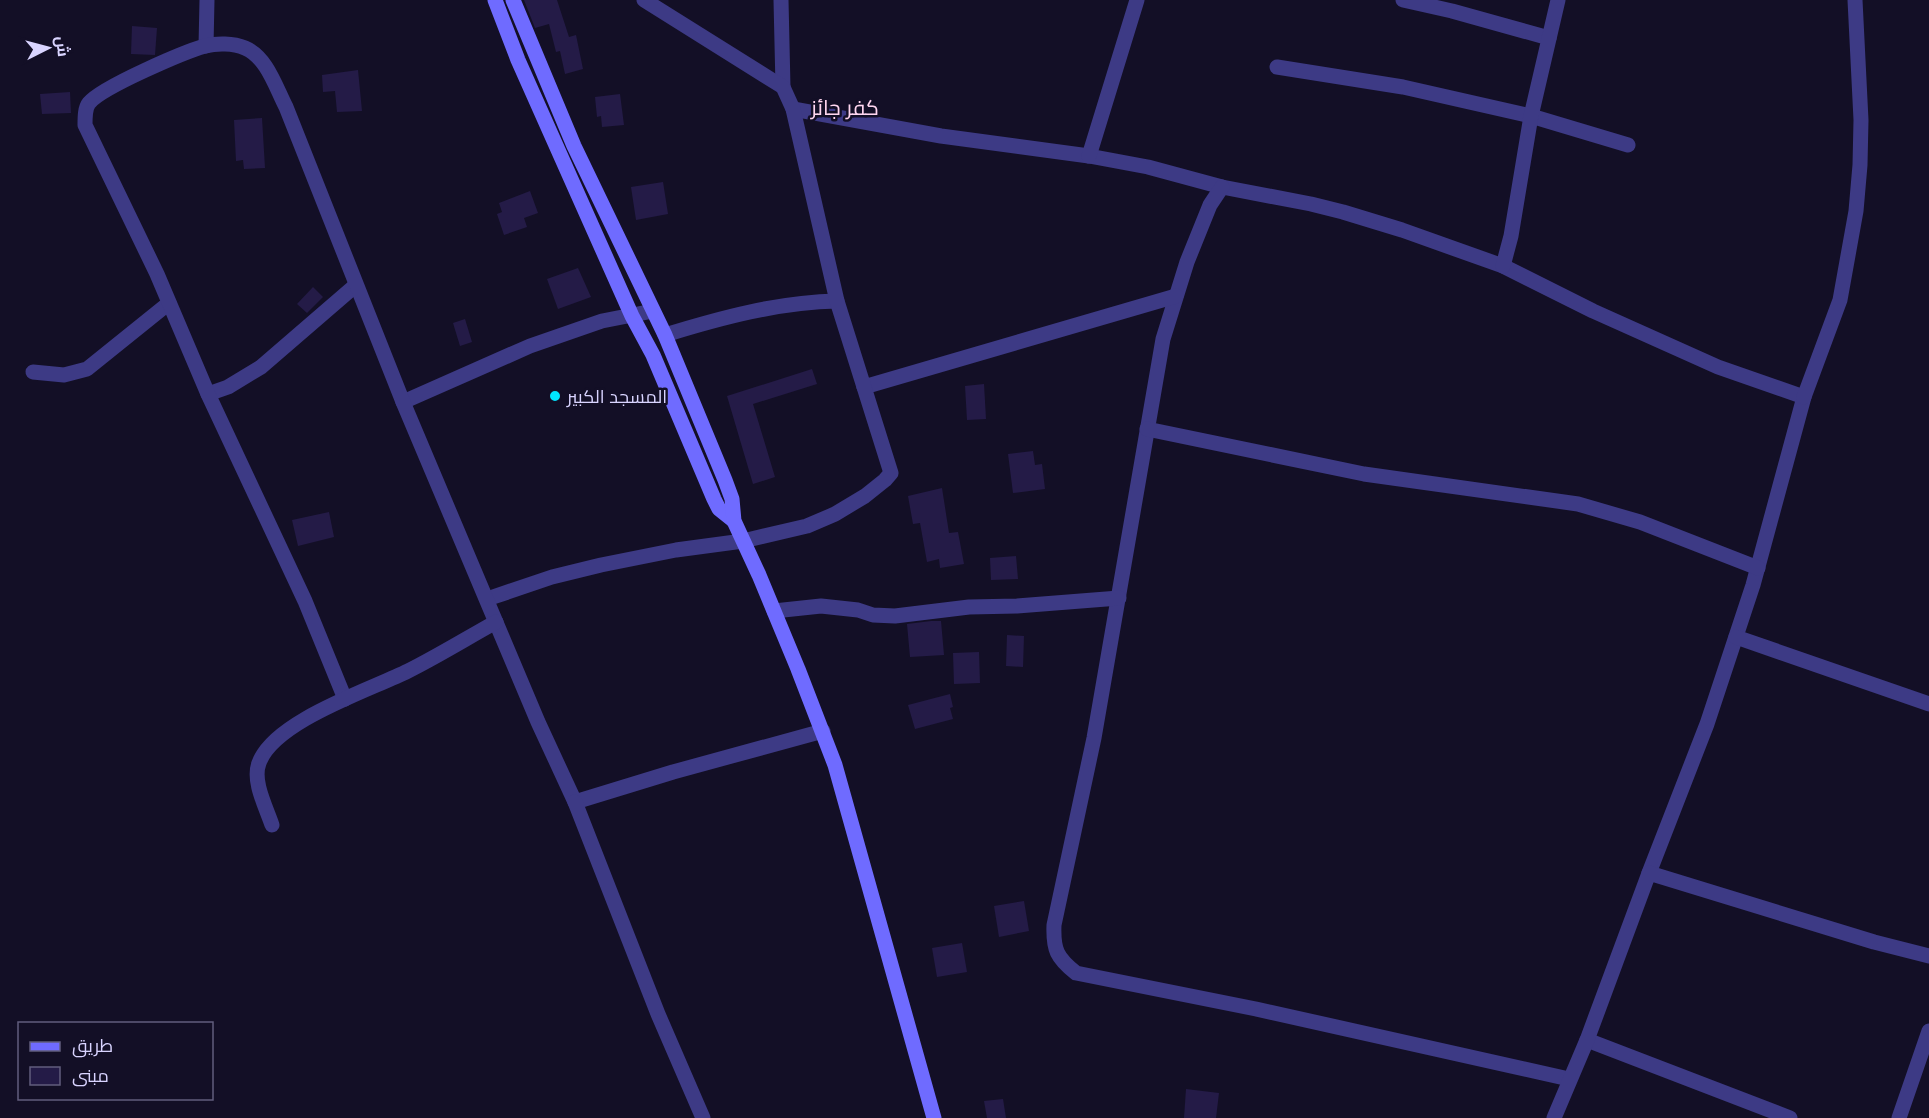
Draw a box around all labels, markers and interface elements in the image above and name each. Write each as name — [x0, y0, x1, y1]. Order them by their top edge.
north arrow — [18, 18, 78, 78]
text: ش — [51, 35, 74, 58]
district label: كفر جائز — [810, 94, 879, 121]
place label: المسجد الكبير — [566, 385, 667, 408]
marker: المسجد الكبير — [548, 389, 562, 403]
legend — [18, 1022, 213, 1100]
text: طريق — [72, 1034, 113, 1058]
text: مبنى — [72, 1064, 109, 1087]

